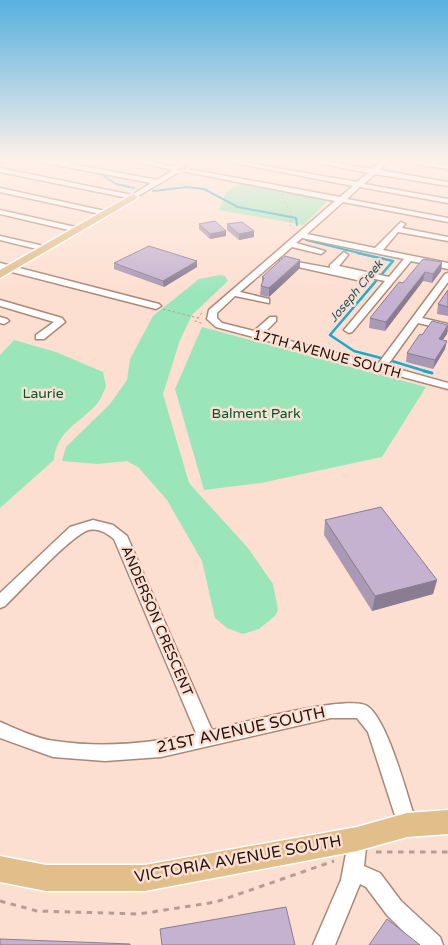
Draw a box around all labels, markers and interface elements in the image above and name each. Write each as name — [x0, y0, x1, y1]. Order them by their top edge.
water label: Joseph Creek — [326, 256, 387, 325]
street label: 17TH AVENUE SOUTH — [251, 326, 403, 382]
park label: Laurie — [22, 385, 64, 402]
park label: Balment Park — [211, 405, 301, 422]
street label: ANDERSON CRESCENT — [118, 543, 197, 699]
street label: 21ST AVENUE SOUTH — [155, 702, 327, 758]
street label: VICTORIA AVENUE SOUTH — [133, 831, 343, 887]

